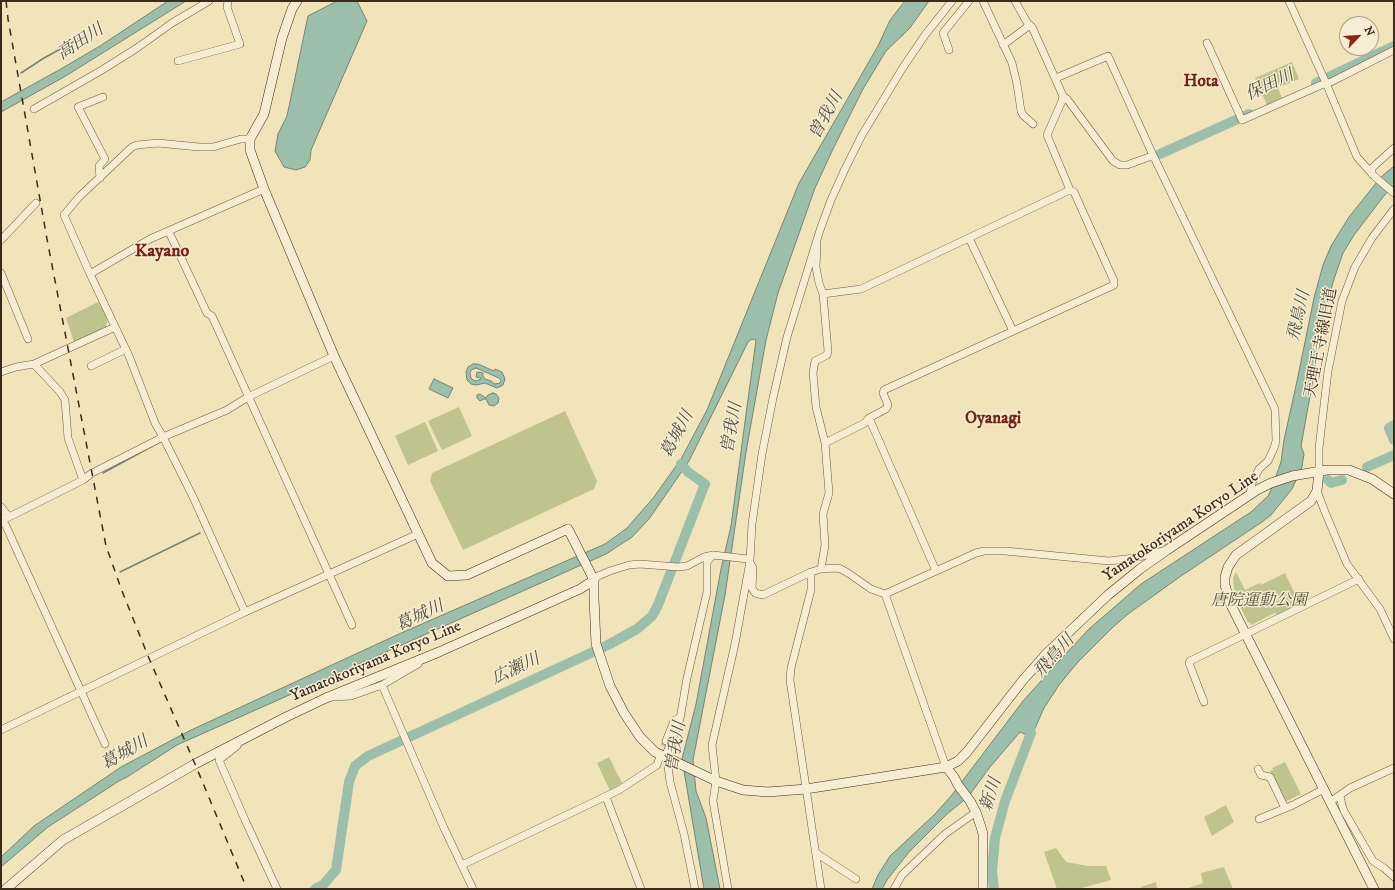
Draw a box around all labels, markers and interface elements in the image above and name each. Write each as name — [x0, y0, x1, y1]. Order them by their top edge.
north arrow — [1339, 16, 1379, 56]
water label: 高田川 — [54, 21, 108, 65]
text: N — [1361, 24, 1377, 38]
water label: 保田川 — [1243, 66, 1297, 106]
district label: Hota — [1184, 72, 1218, 92]
water label: 曽我川 — [806, 89, 848, 143]
district label: Kayano — [135, 241, 189, 263]
street label: 天理王寺線旧道 — [1302, 286, 1342, 400]
water label: 飛鳥川 — [1284, 289, 1316, 343]
water label: 曽我川 — [719, 401, 747, 455]
water label: 葛城川 — [657, 408, 699, 462]
district label: Oyanagi — [965, 409, 1021, 429]
street label: Yamatokoriyama Koryo Line — [1099, 468, 1263, 586]
park label: 唐院運動公園 — [1211, 592, 1307, 612]
water label: 葛城川 — [393, 597, 447, 637]
street label: Yamatokoriyama Koryo Line — [288, 617, 464, 707]
water label: 飛鳥川 — [1030, 631, 1080, 683]
water label: 広瀬川 — [489, 650, 543, 690]
water label: 曽我川 — [663, 720, 691, 774]
water label: 葛城川 — [98, 732, 152, 776]
water label: 新川 — [977, 776, 1007, 814]

